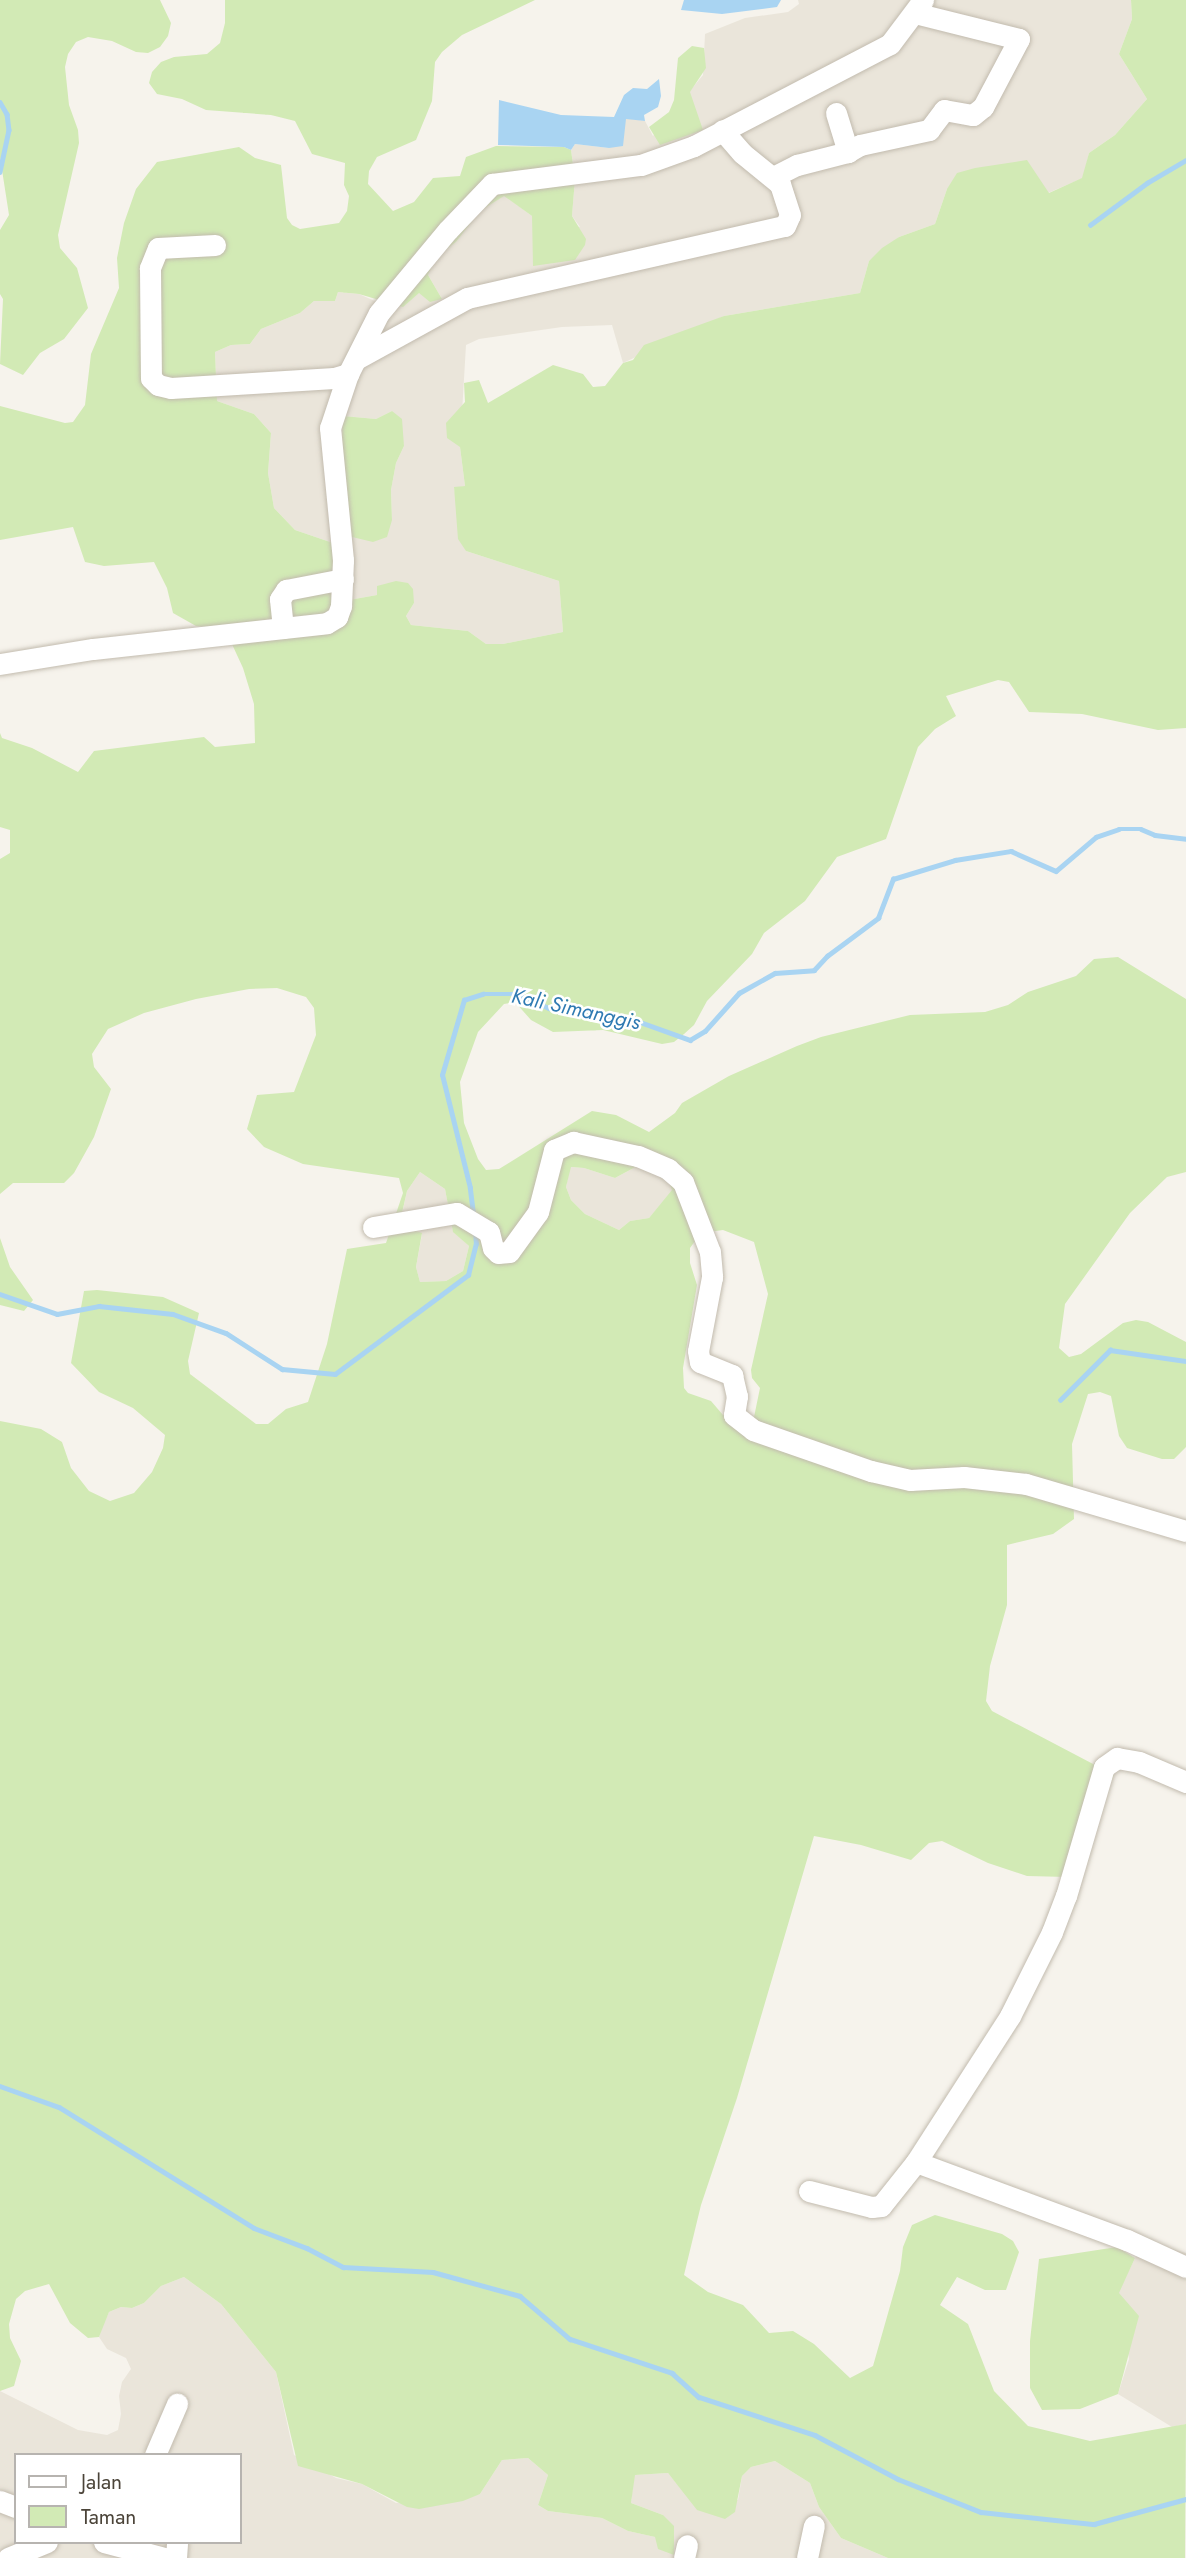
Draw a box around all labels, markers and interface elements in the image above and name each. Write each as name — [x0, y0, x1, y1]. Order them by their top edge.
water label: Kali Simanggis — [509, 983, 643, 1035]
legend — [14, 2453, 242, 2544]
text: Jalan — [81, 2467, 122, 2497]
text: Taman — [81, 2502, 136, 2532]

